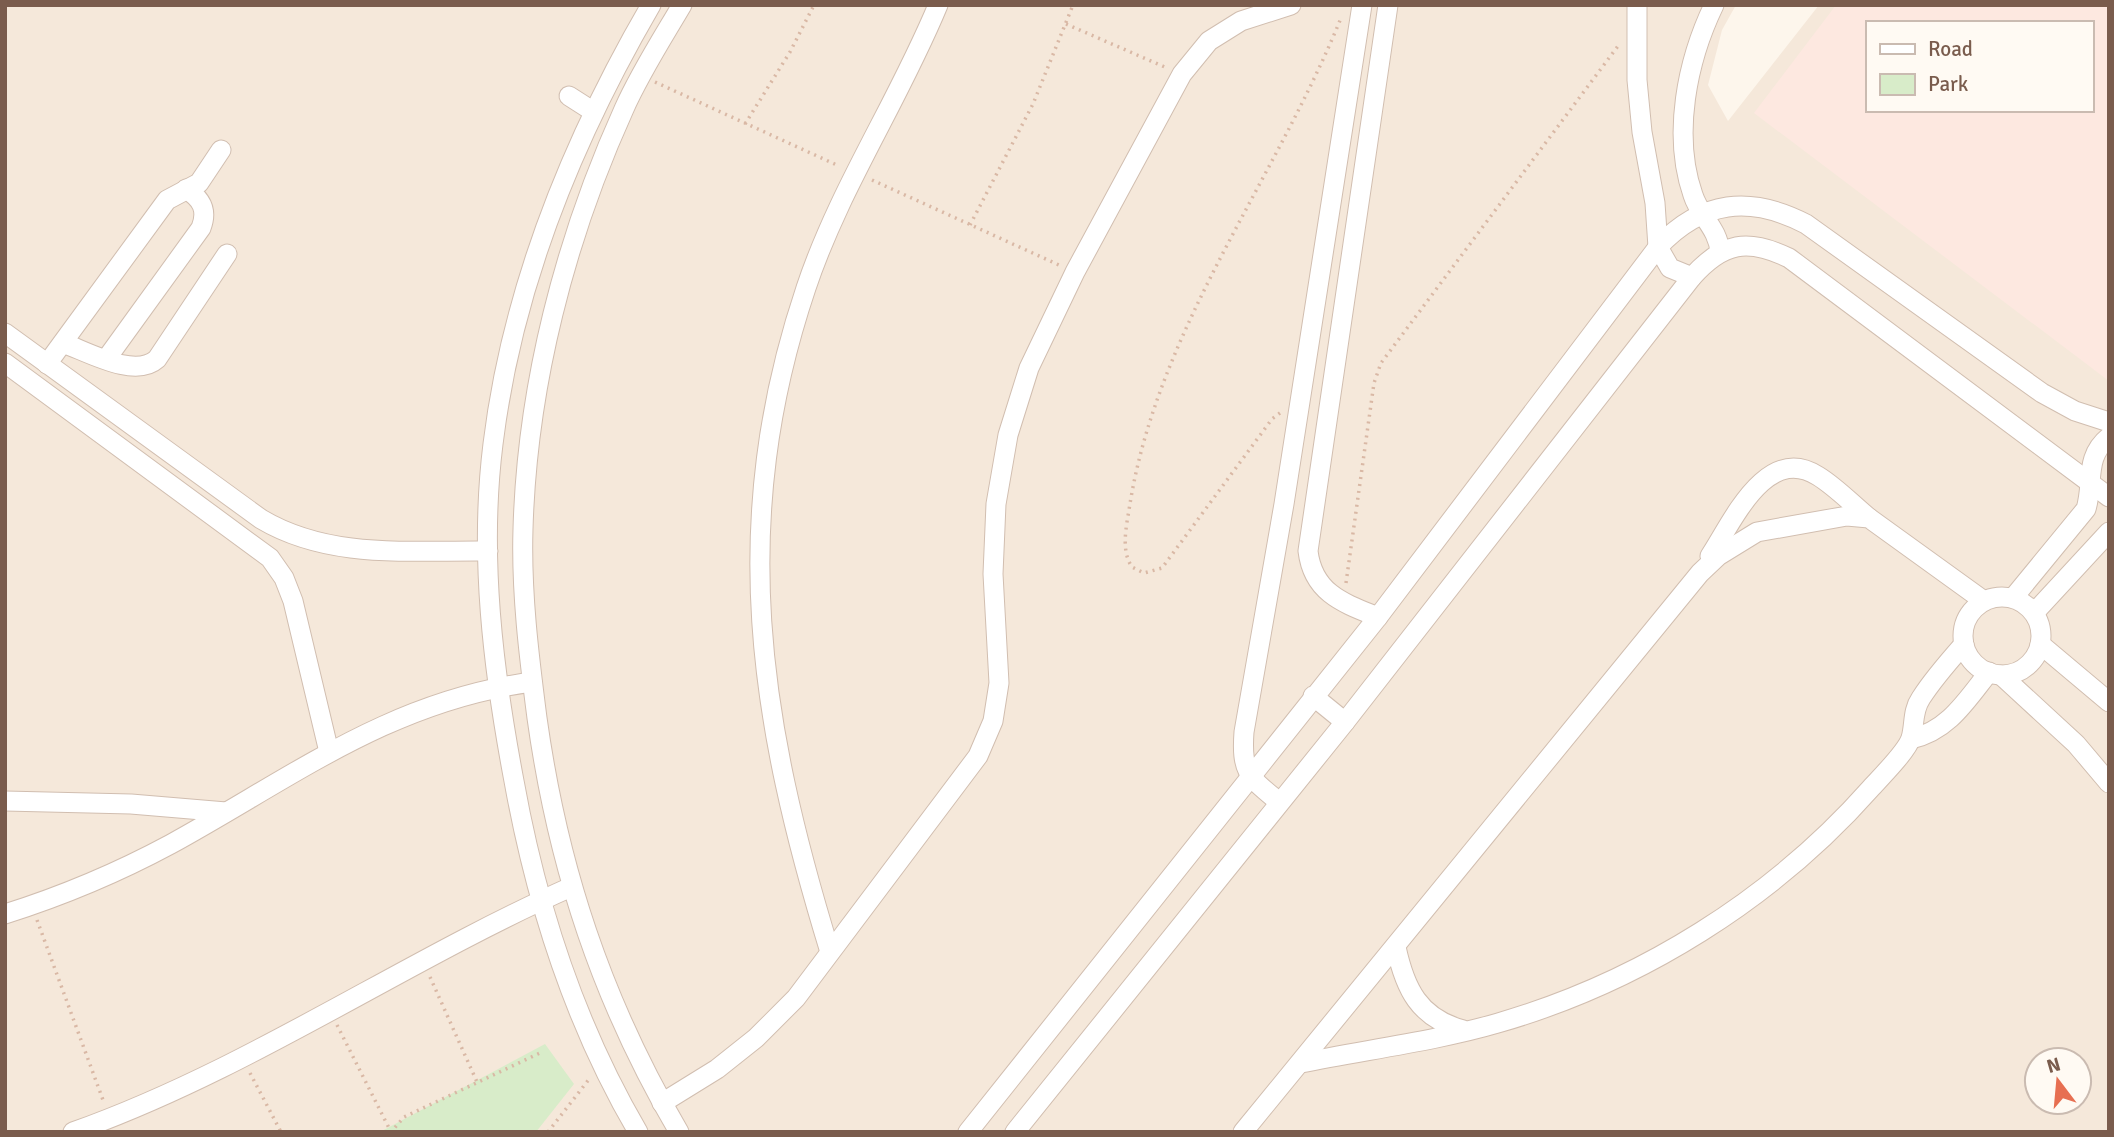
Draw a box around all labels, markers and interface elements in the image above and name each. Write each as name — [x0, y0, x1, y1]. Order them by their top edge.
legend — [1866, 21, 2093, 112]
text: Road — [1928, 36, 1973, 62]
text: Park — [1928, 71, 1969, 97]
north arrow — [2023, 1046, 2093, 1116]
text: N — [2044, 1052, 2063, 1079]

